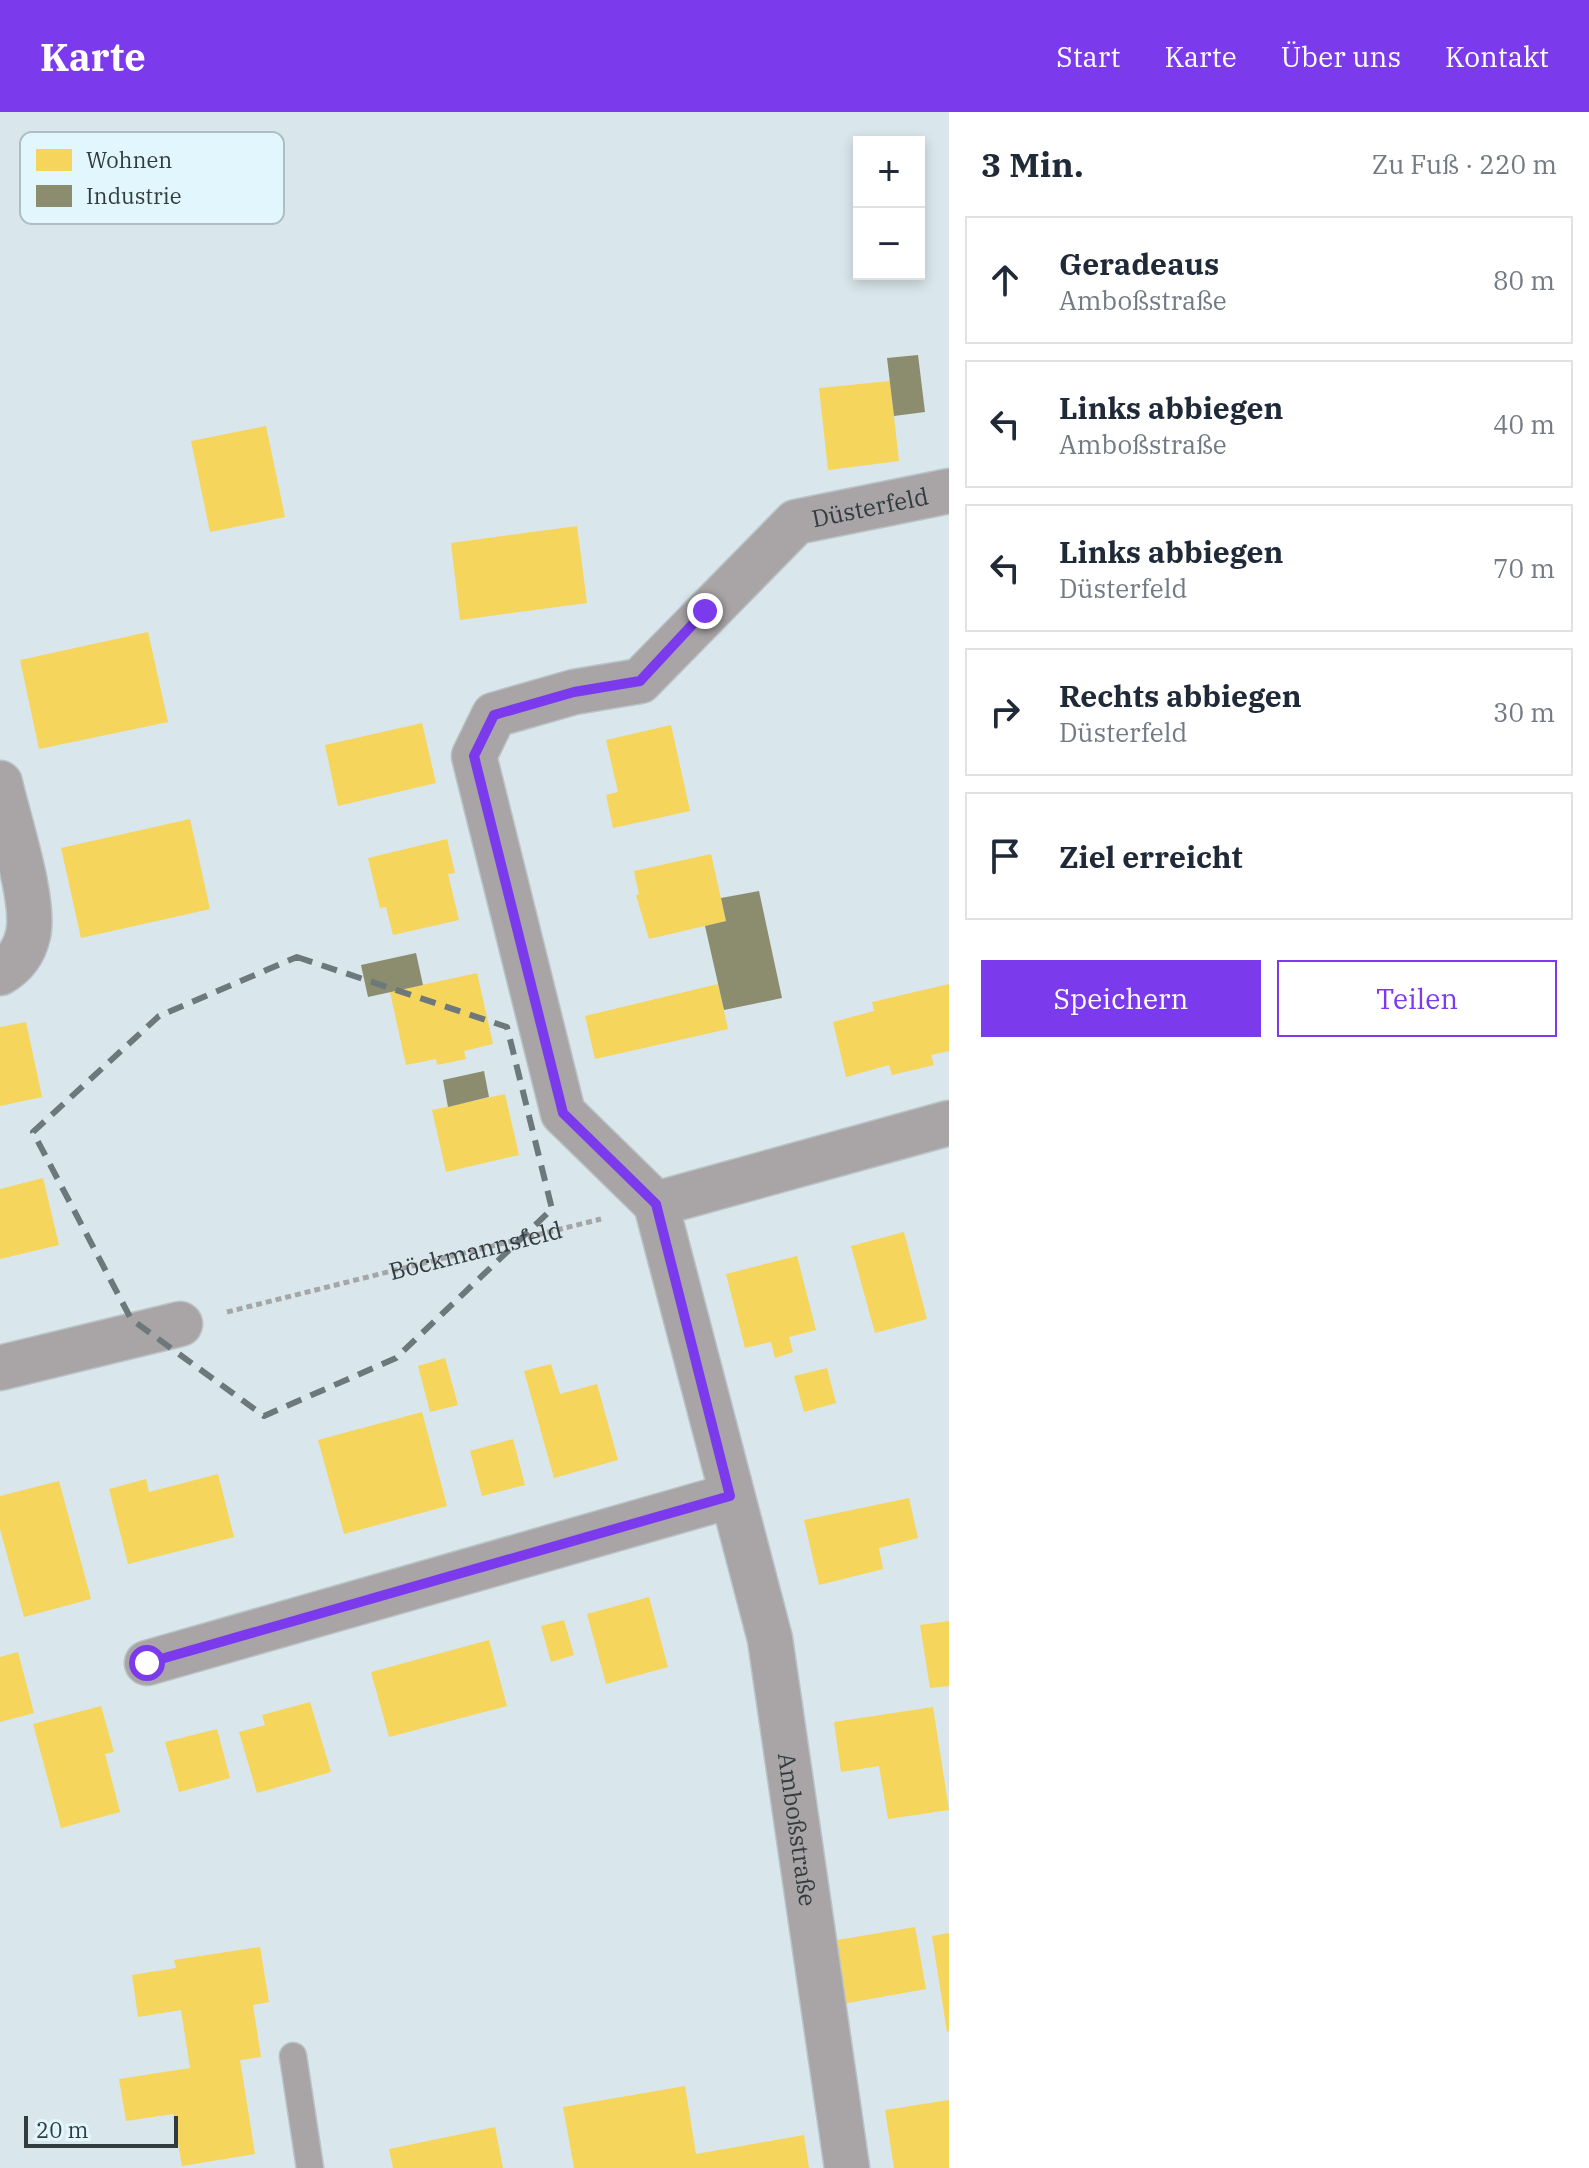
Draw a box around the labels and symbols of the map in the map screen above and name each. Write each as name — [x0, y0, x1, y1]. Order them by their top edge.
legend — [20, 132, 284, 224]
text: Wohnen — [86, 145, 172, 174]
text: Industrie — [86, 181, 181, 210]
street label: Düsterfeld — [809, 480, 931, 534]
route end — [687, 593, 723, 629]
street label: Böckmannsfeld — [386, 1213, 565, 1287]
route start — [129, 1645, 165, 1681]
street label: Amboßstraße — [771, 1750, 825, 1908]
scale bar — [24, 2112, 178, 2148]

